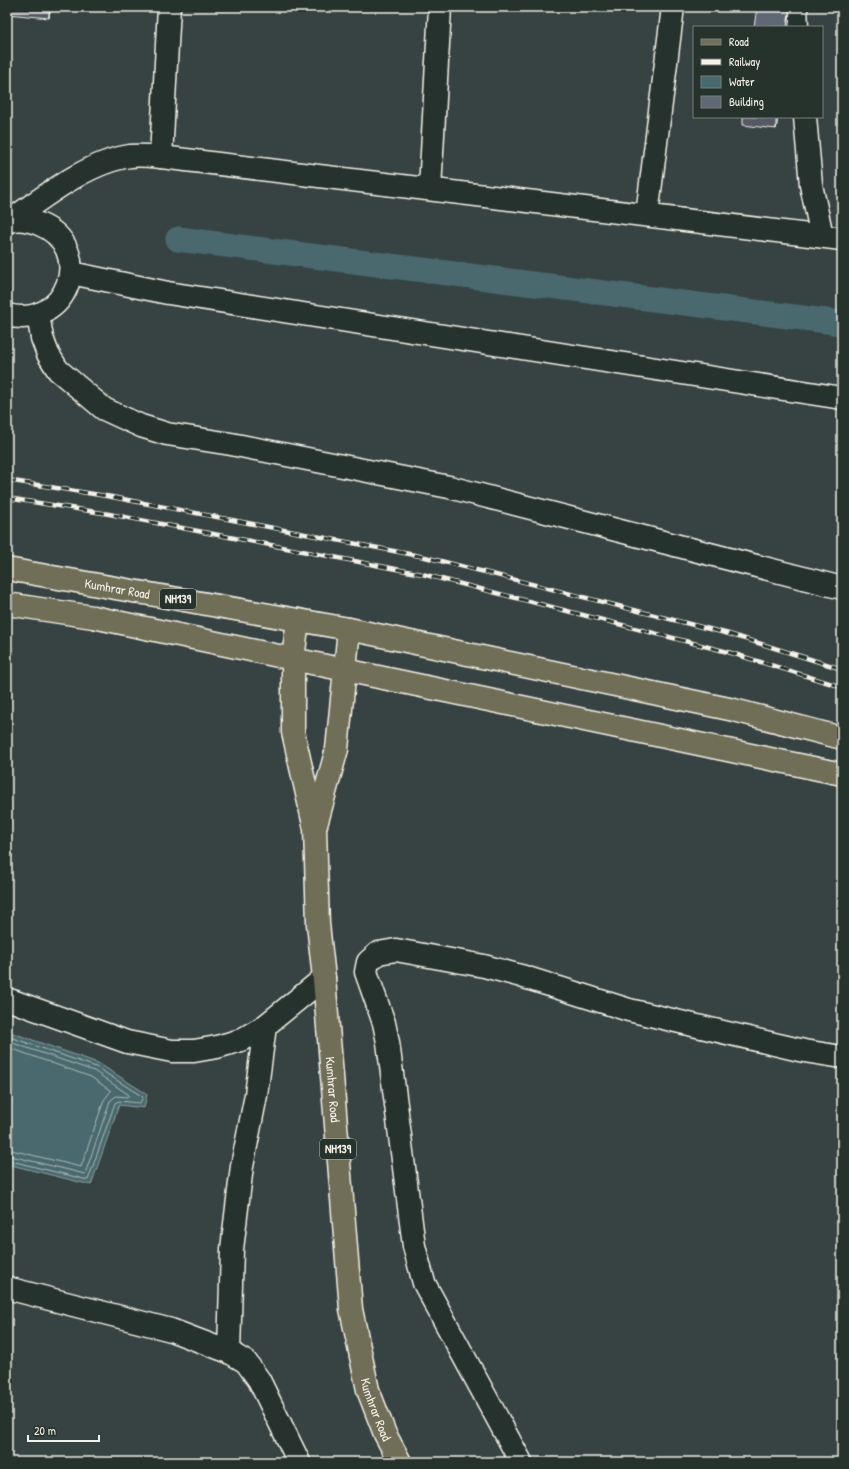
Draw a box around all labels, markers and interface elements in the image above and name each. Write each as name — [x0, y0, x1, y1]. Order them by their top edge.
legend — [693, 26, 823, 118]
text: Road — [729, 33, 749, 50]
text: Railway — [729, 53, 760, 70]
text: Water — [729, 73, 755, 90]
text: Building — [729, 93, 764, 110]
street label: Kumhrar Road — [83, 574, 151, 603]
road number: NH139 — [160, 589, 196, 609]
street label: Kumhrar Road — [321, 1056, 345, 1123]
road number: NH139 — [320, 1139, 356, 1159]
street label: Kumhrar Road — [357, 1376, 396, 1444]
scale bar — [28, 1417, 99, 1443]
text: 20 m — [34, 1422, 56, 1439]

